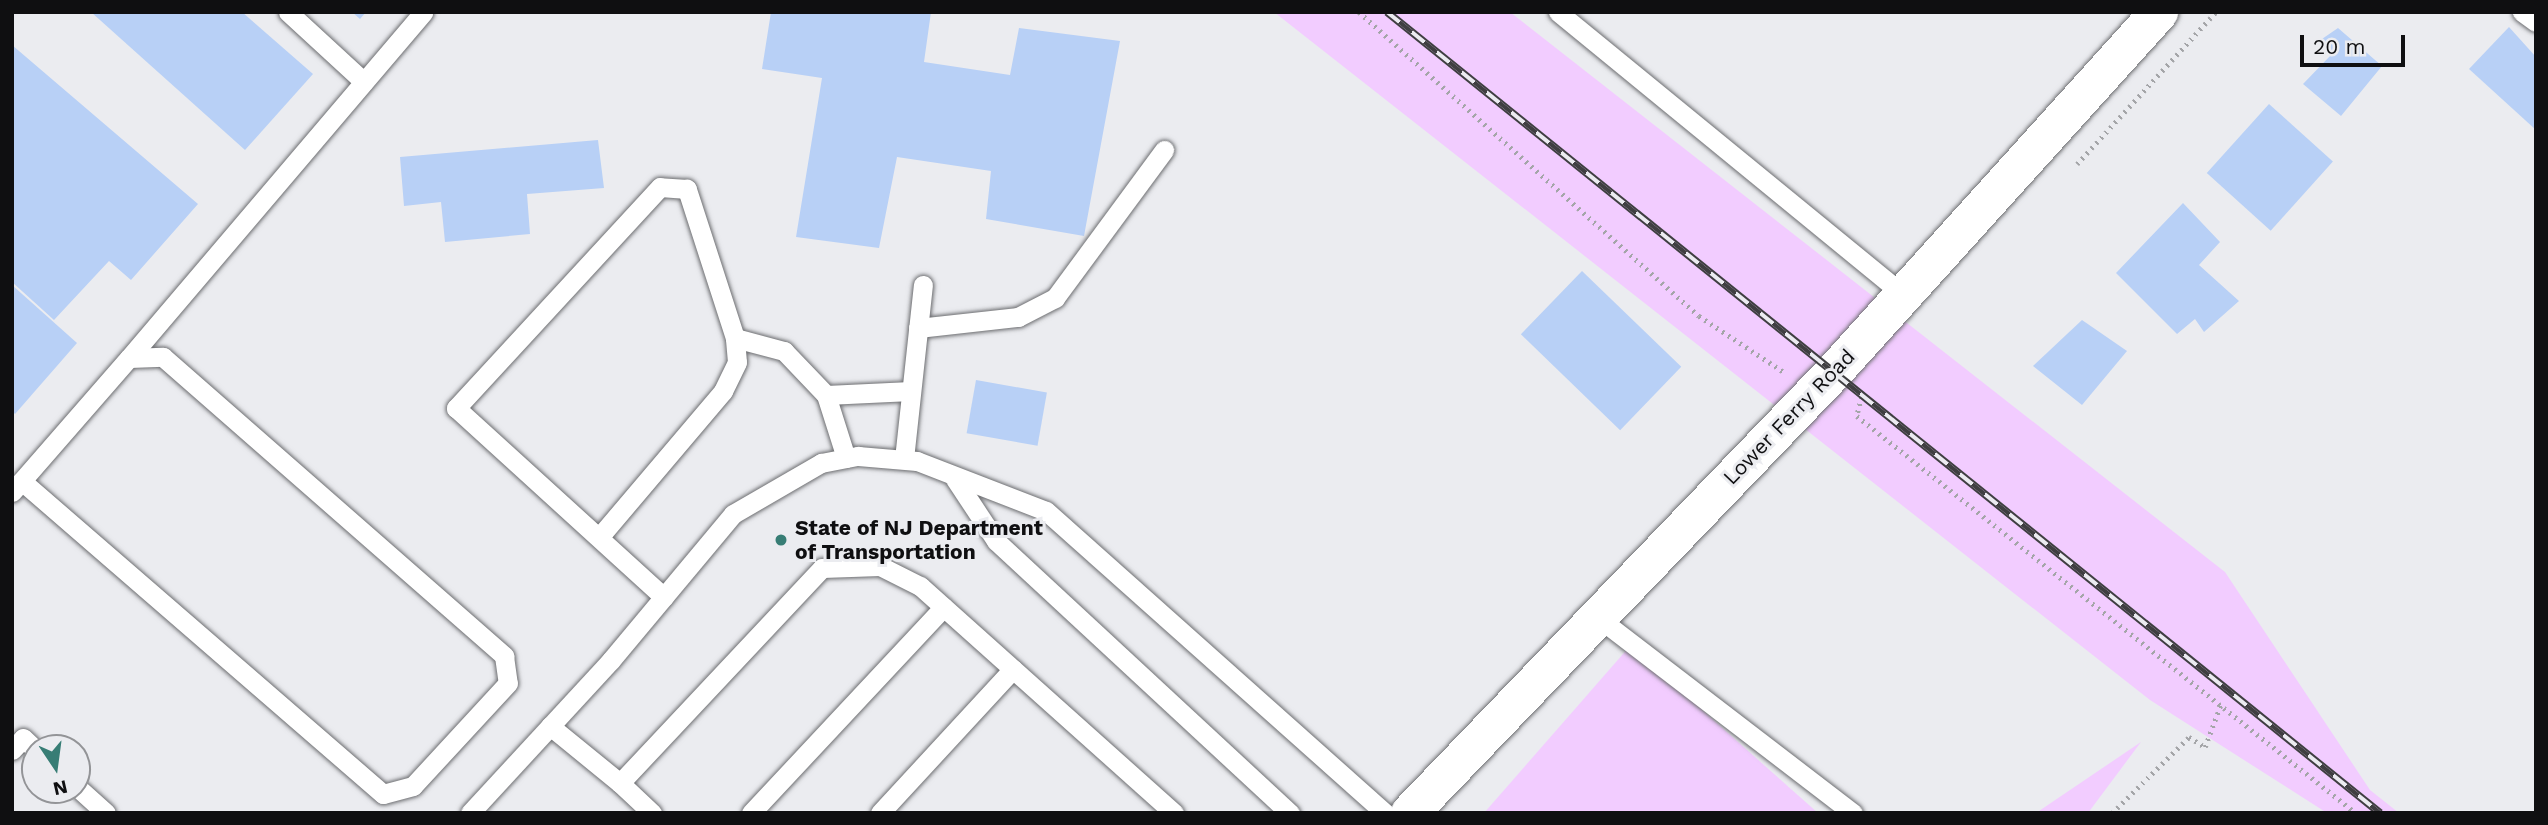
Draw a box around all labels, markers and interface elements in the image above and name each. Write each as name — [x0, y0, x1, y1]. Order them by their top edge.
scale bar — [2303, 21, 2408, 65]
text: 20 m — [2313, 34, 2365, 59]
street label: Lower Ferry Road — [1718, 344, 1860, 490]
place label: State of NJ Department of Transportation — [795, 515, 1043, 565]
marker: State of NJ Department of Transportation — [773, 532, 789, 548]
north arrow — [21, 734, 91, 804]
text: N — [51, 775, 70, 801]

